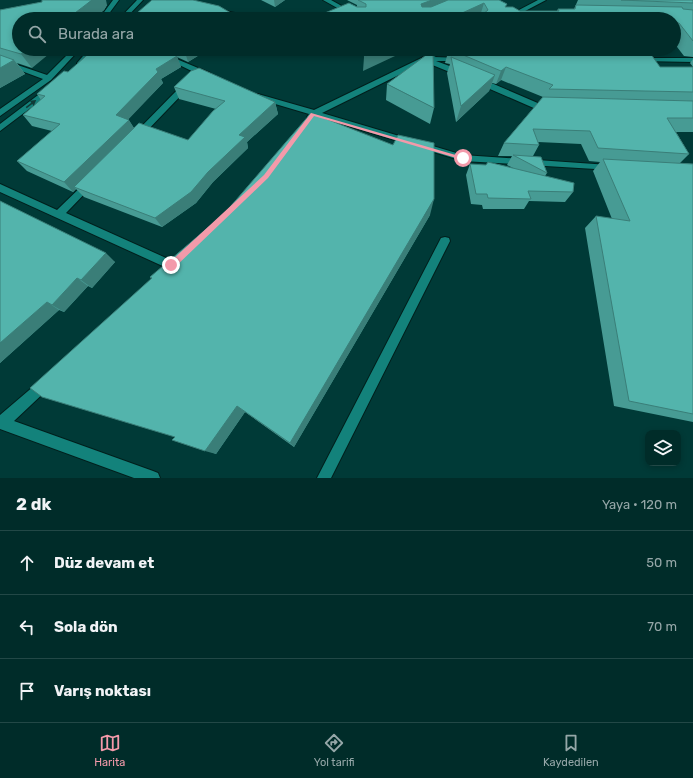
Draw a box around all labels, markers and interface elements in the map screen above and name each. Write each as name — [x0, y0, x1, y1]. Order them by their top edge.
search box — [12, 12, 681, 56]
icon: search — [26, 23, 48, 45]
text: Burada ara — [58, 25, 134, 43]
one-way arrow — [26, 101, 36, 109]
route start — [454, 149, 472, 167]
route end — [162, 256, 180, 274]
map controls — [645, 430, 681, 466]
button: layers — [645, 430, 681, 466]
text: 2 dk — [16, 494, 51, 514]
text: Yaya · 120 m — [602, 497, 677, 512]
icon: ahead — [16, 552, 38, 574]
text: Düz devam et — [54, 554, 154, 572]
text: 50 m — [646, 555, 677, 570]
icon: left — [16, 616, 38, 638]
text: Sola dön — [54, 618, 118, 636]
text: 70 m — [647, 619, 677, 634]
icon: arrive — [16, 680, 38, 702]
text: Varış noktası — [54, 682, 151, 700]
tab: Harita — [94, 732, 125, 769]
tab: Yol tarifi — [314, 732, 355, 769]
tab: Kaydedilen — [543, 732, 599, 769]

